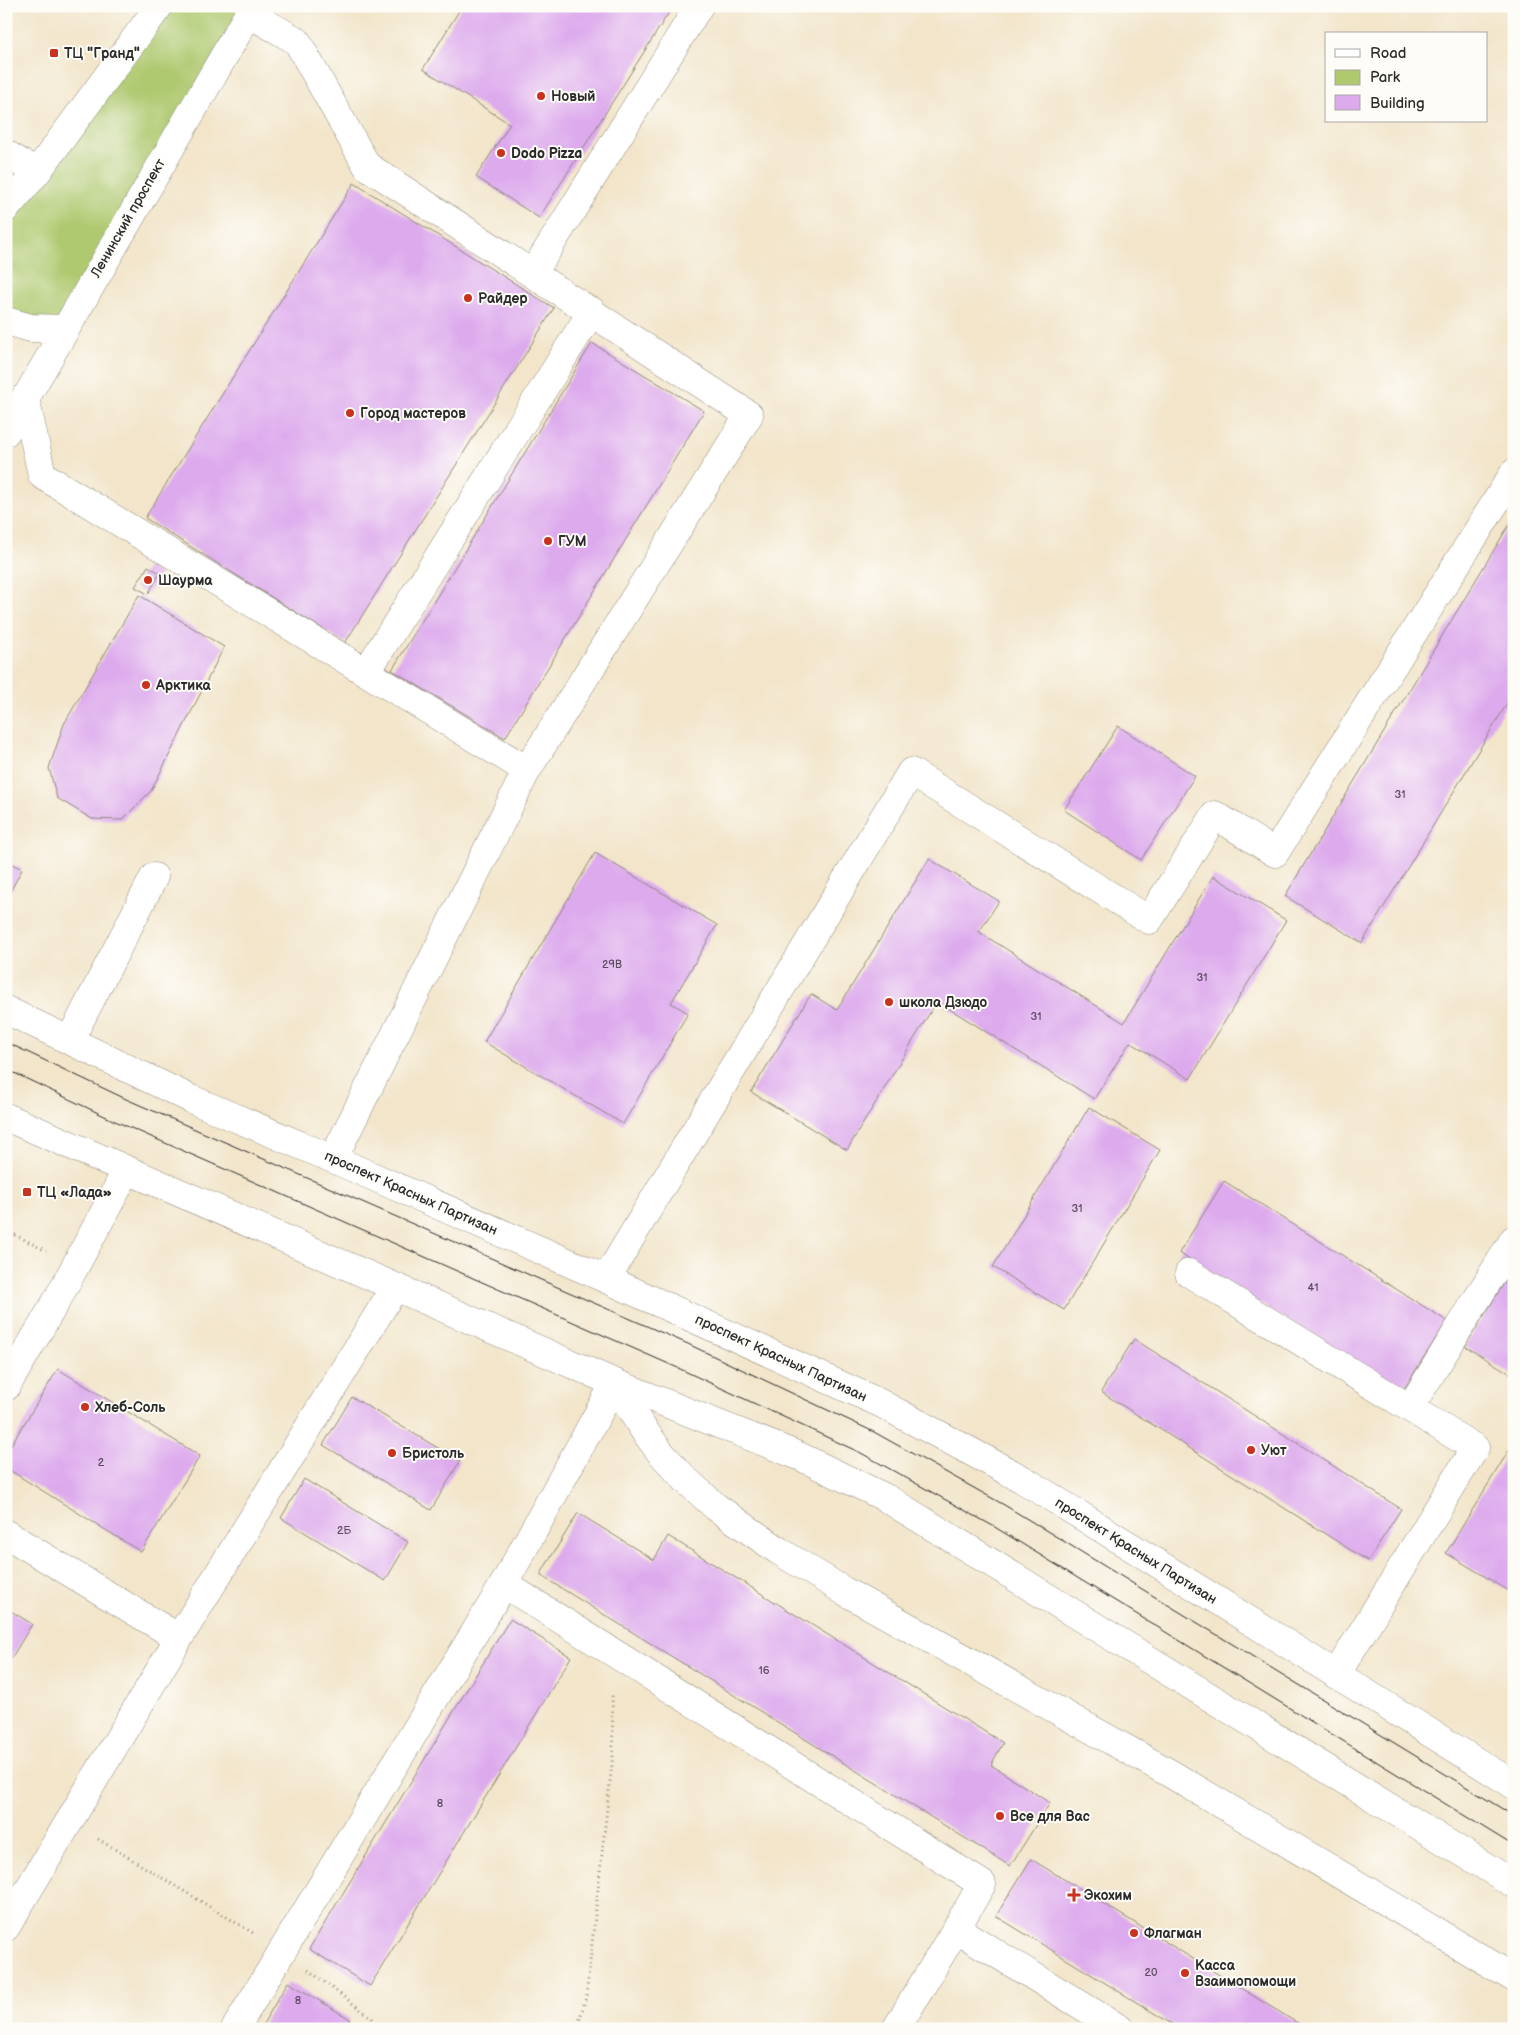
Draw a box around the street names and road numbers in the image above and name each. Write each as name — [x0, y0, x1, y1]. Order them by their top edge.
street label: Ленинский проспект — [87, 155, 169, 281]
street label: проспект Красных Партизан — [322, 1147, 500, 1239]
street label: проспект Красных Партизан — [692, 1311, 870, 1405]
street label: проспект Красных Партизан — [1052, 1494, 1220, 1608]

